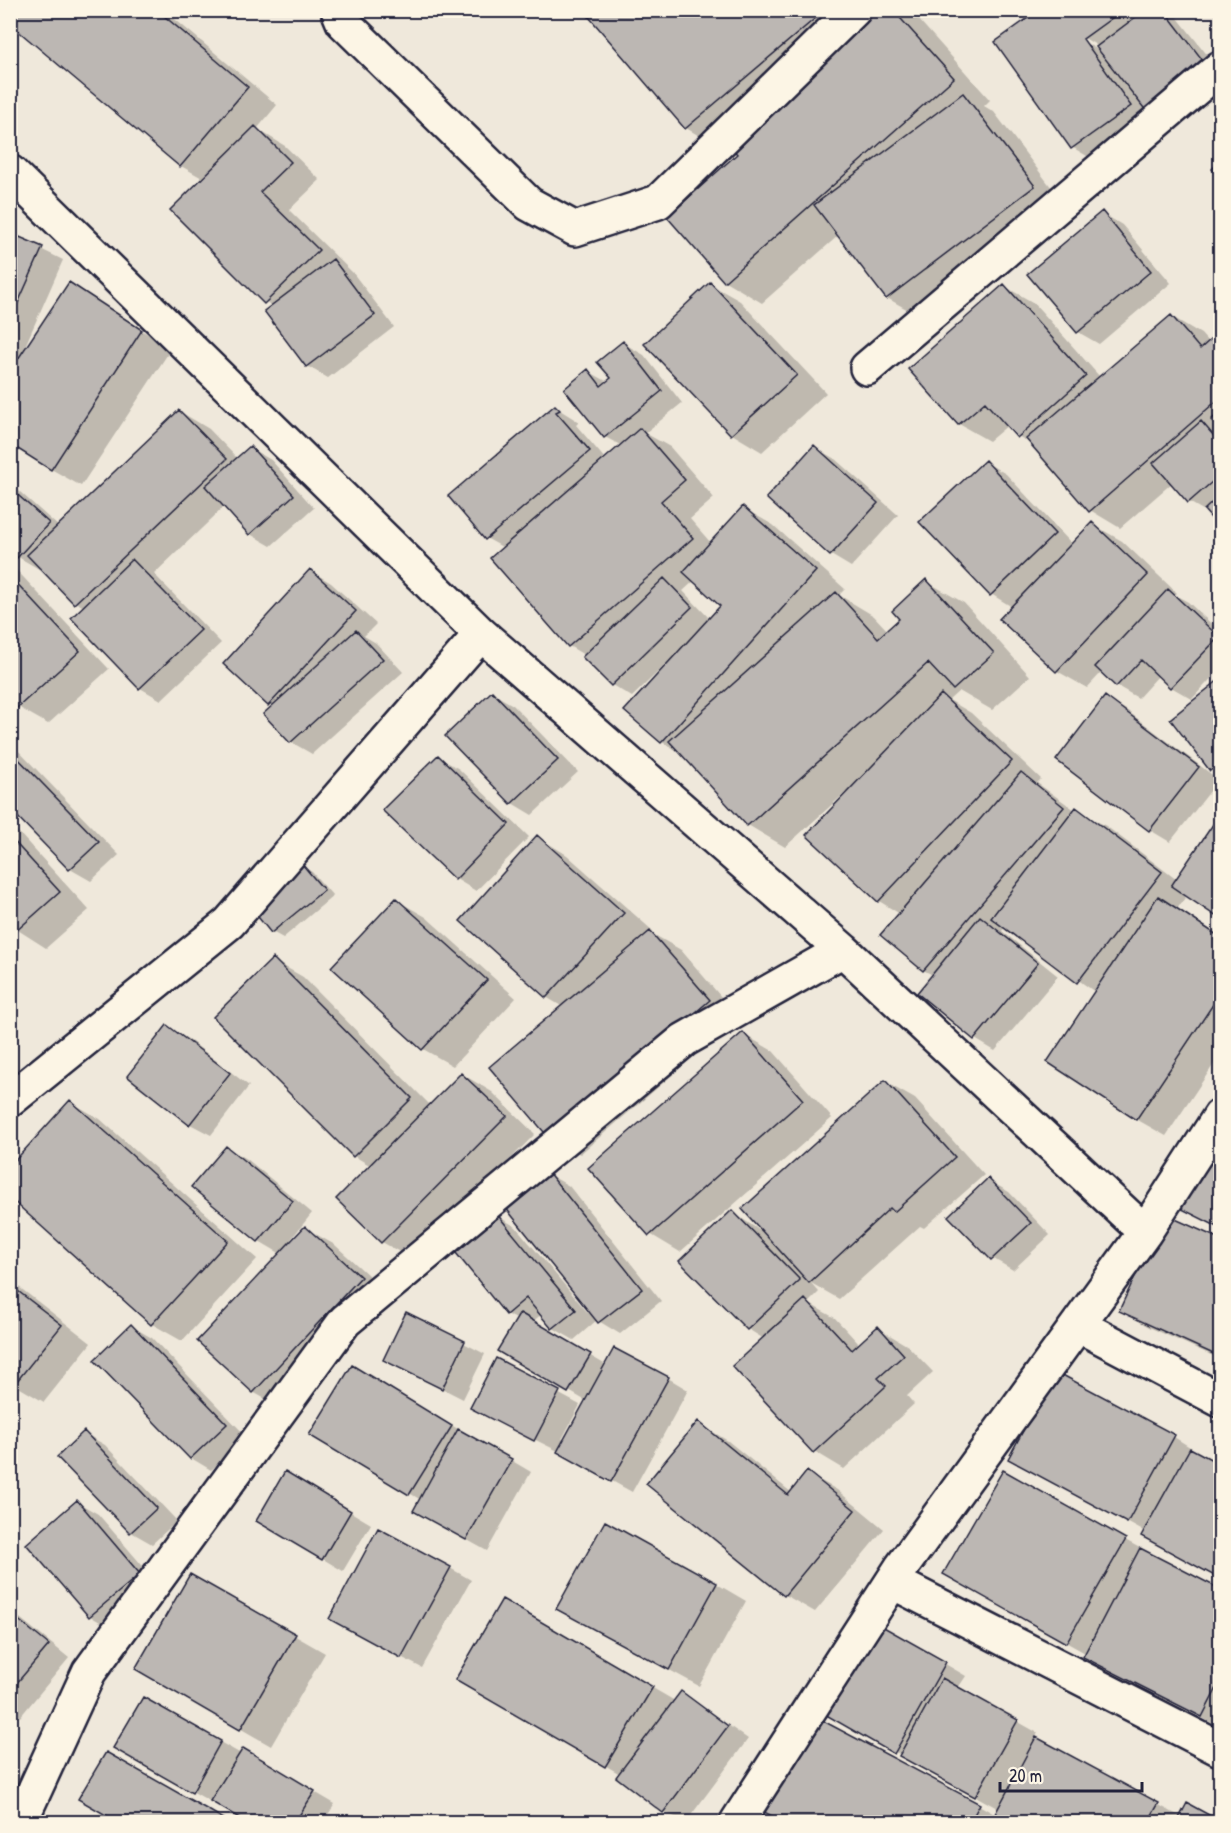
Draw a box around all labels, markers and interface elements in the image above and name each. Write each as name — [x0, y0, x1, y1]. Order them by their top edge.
scale bar — [1000, 1755, 1142, 1793]
text: 20 m — [1009, 1763, 1042, 1788]

